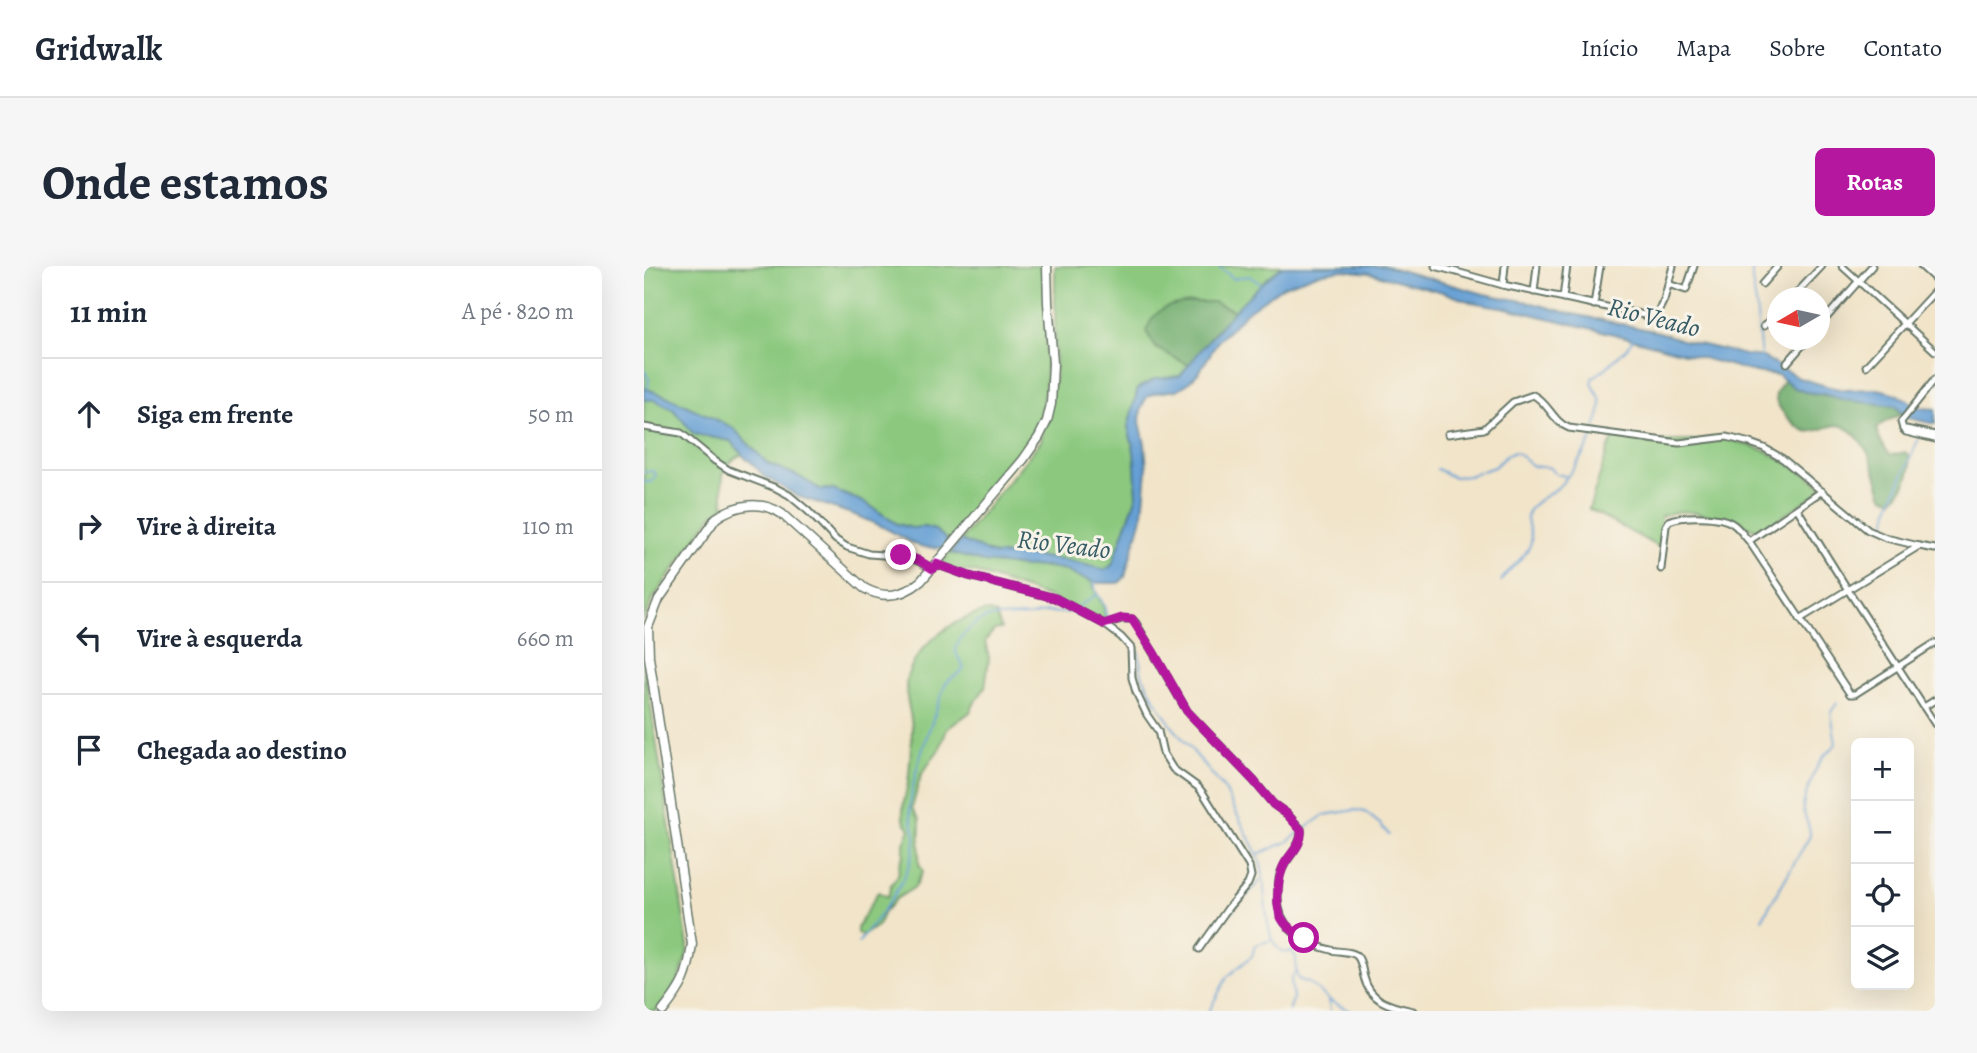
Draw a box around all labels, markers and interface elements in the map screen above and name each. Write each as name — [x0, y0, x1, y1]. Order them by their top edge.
text: Gridwalk — [35, 26, 162, 71]
text: Início — [1581, 32, 1638, 64]
text: Mapa — [1676, 32, 1731, 64]
text: Sobre — [1769, 32, 1825, 64]
text: Contato — [1863, 32, 1942, 64]
button: Rotas — [1815, 148, 1935, 216]
text: Onde estamos — [42, 149, 329, 216]
north arrow — [1767, 287, 1830, 350]
water label: Rio Veado — [1604, 289, 1704, 346]
text: 11 min — [70, 292, 147, 332]
text: A pé · 820 m — [462, 296, 574, 327]
icon: ahead — [70, 395, 108, 433]
text: Siga em frente — [137, 397, 293, 432]
text: 50 m — [528, 399, 574, 430]
icon: right — [70, 507, 108, 545]
text: Vire à direita — [137, 509, 276, 544]
text: 110 m — [522, 511, 574, 542]
water label: Rio Veado — [1015, 521, 1113, 568]
route end — [885, 539, 916, 570]
icon: left — [70, 619, 108, 657]
text: Vire à esquerda — [137, 621, 303, 656]
text: 660 m — [517, 623, 574, 654]
icon: arrive — [70, 731, 108, 769]
text: Chegada ao destino — [137, 733, 347, 768]
map controls — [1851, 738, 1914, 990]
button: + — [1851, 738, 1914, 801]
button: − — [1851, 801, 1914, 864]
button: locate — [1851, 864, 1914, 927]
route start — [1288, 922, 1319, 953]
button: layers — [1851, 927, 1914, 990]

